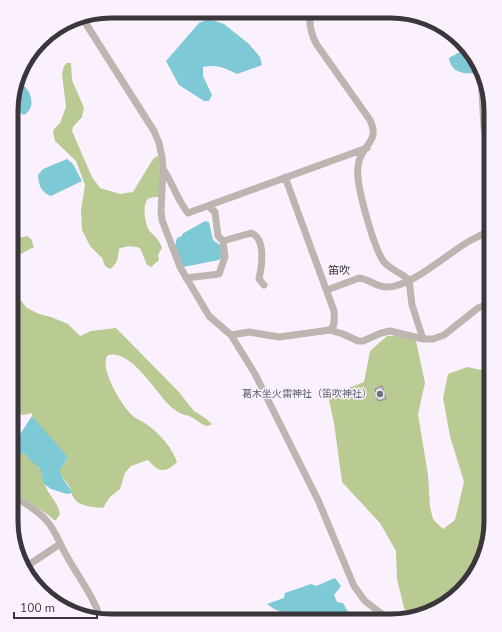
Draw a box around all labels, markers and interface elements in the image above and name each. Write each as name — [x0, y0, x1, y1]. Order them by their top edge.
district label: 笛吹 — [328, 263, 350, 278]
place label: 葛木坐火雷神社（笛吹神社） — [242, 387, 372, 401]
marker: 葛木坐火雷神社（笛吹神社） — [375, 389, 385, 399]
scale bar — [14, 594, 97, 620]
text: 100 m — [20, 600, 55, 616]

